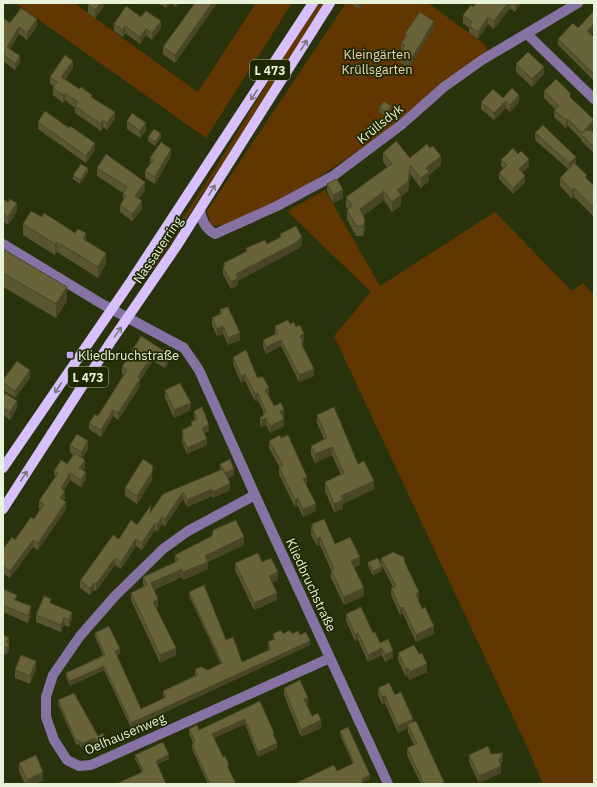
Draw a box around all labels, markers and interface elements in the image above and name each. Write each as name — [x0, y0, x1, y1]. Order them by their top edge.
one-way arrow — [300, 40, 308, 51]
park label: Kleingärten Krüllsgarten — [341, 46, 413, 78]
road number: L 473 — [250, 60, 290, 80]
one-way arrow — [250, 89, 258, 100]
street label: Krüllsdyk — [353, 100, 407, 148]
one-way arrow — [208, 185, 216, 196]
street label: Nassauerring — [129, 213, 187, 287]
one-way arrow — [114, 327, 122, 338]
place label: Kliedbruchstraße — [78, 347, 179, 364]
marker: Kliedbruchstraße — [65, 350, 75, 360]
road number: L 473 — [68, 367, 108, 387]
one-way arrow — [54, 382, 62, 393]
one-way arrow — [21, 470, 29, 482]
street label: Kliedbruchstraße — [282, 536, 340, 634]
street label: Oelhausenweg — [82, 709, 168, 759]

